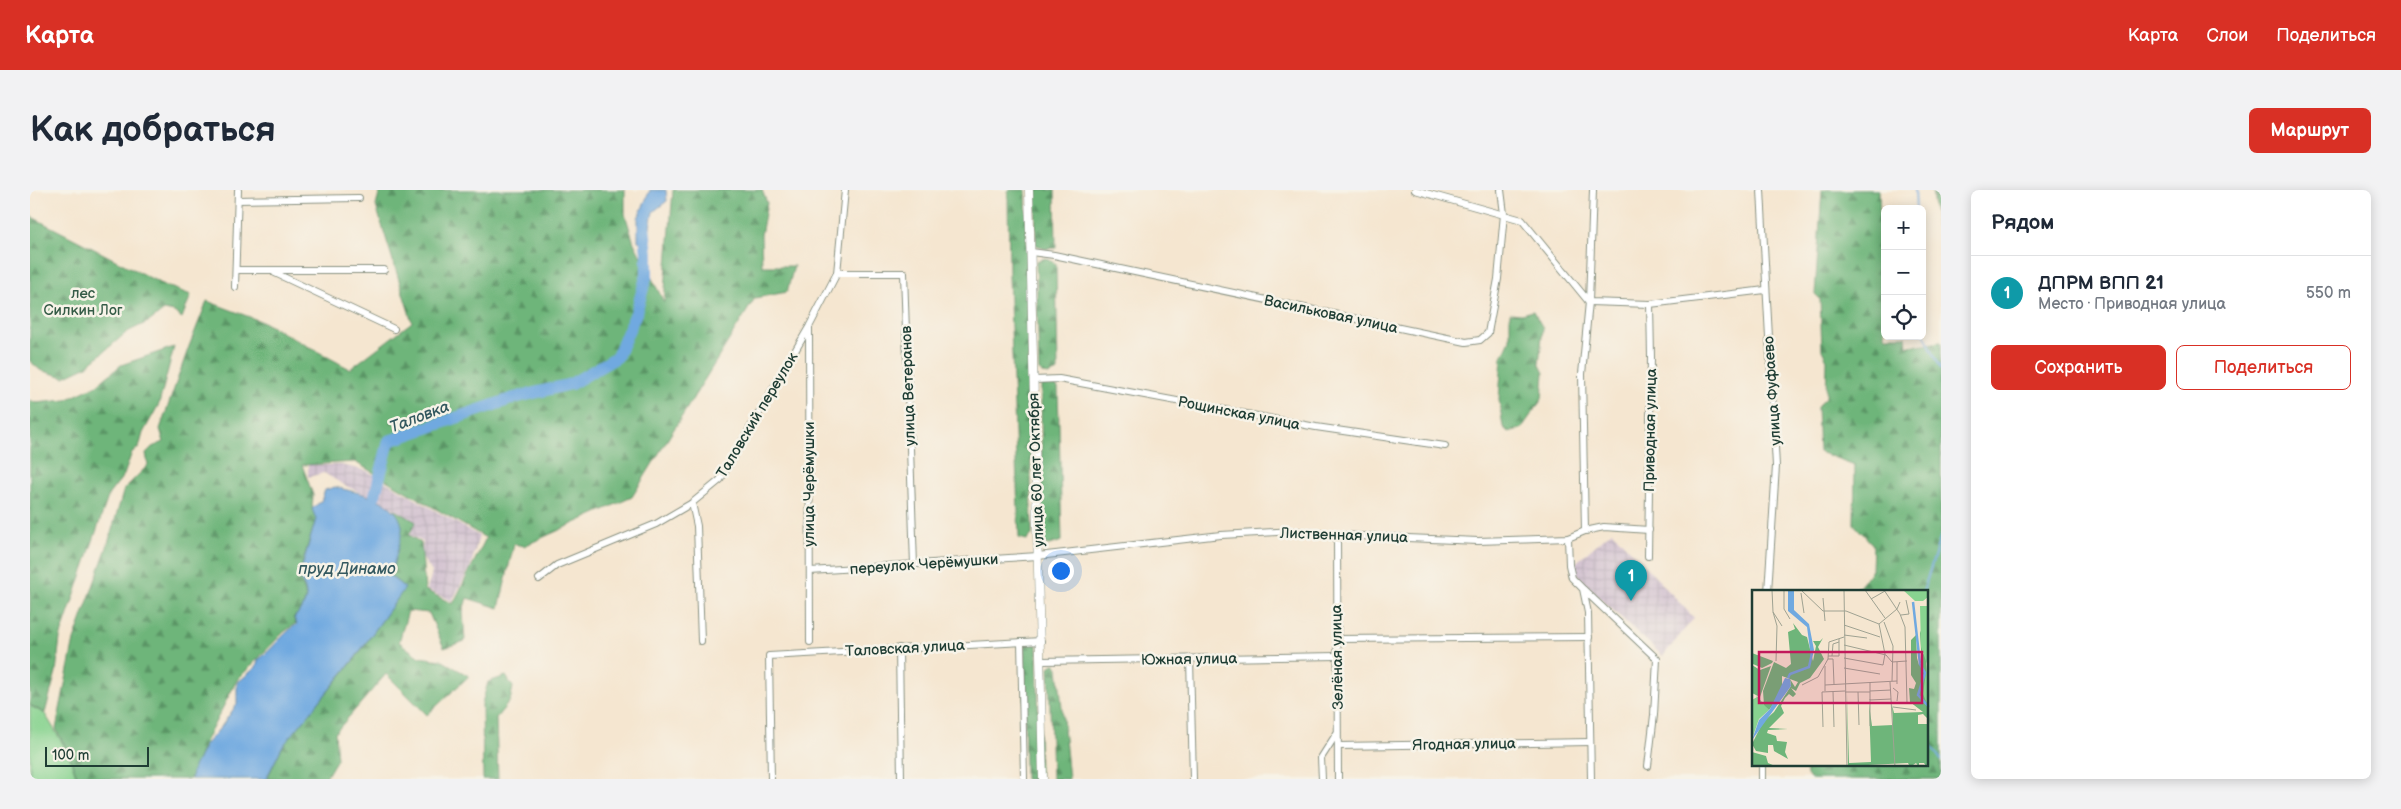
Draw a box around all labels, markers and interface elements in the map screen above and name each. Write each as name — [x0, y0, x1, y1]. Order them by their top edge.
text: Карта — [25, 21, 94, 50]
text: Карта — [2128, 25, 2178, 46]
text: Слои — [2206, 25, 2248, 46]
text: Поделиться — [2276, 25, 2376, 46]
button: Маршрут — [2249, 108, 2371, 153]
text: Как добраться — [30, 109, 276, 152]
map controls — [1881, 205, 1926, 340]
button: + — [1881, 205, 1926, 250]
text: Рядом — [1991, 210, 2054, 235]
button: − — [1881, 250, 1926, 295]
text: ДПРМ ВПП 21 — [2038, 272, 2164, 295]
park label: лес Силкин Лог — [43, 284, 123, 320]
text: 1 — [2004, 284, 2010, 303]
text: 550 m — [2306, 284, 2351, 303]
street label: Васильковая улица — [1262, 291, 1400, 338]
button: locate — [1881, 295, 1926, 340]
text: Место · Приводная улица — [2038, 295, 2226, 314]
street label: улица Ветеранов — [897, 325, 920, 446]
street label: улица Фуфаево — [1759, 336, 1786, 446]
button: Сохранить — [1991, 345, 2166, 390]
button: Поделиться — [2176, 345, 2351, 390]
street label: Таловский переулок — [712, 349, 802, 482]
street label: Приводная улица — [1640, 368, 1661, 492]
street label: улица 60 лет Октября — [1024, 392, 1049, 548]
street label: Рощинская улица — [1176, 392, 1302, 435]
water label: Таловка — [387, 397, 452, 437]
street label: улица Черёмушки — [800, 421, 819, 547]
street label: Лиственная улица — [1279, 524, 1408, 547]
street label: переулок Черёмушки — [849, 550, 999, 579]
your location — [1048, 558, 1074, 584]
water label: пруд Динамо — [298, 560, 396, 579]
pin: 1 — [1615, 560, 1647, 601]
inset map — [1752, 590, 1928, 766]
street label: Зелёная улица — [1327, 604, 1348, 710]
street label: Таловская улица — [845, 636, 965, 661]
street label: Южная улица — [1141, 649, 1237, 670]
street label: Ягодная улица — [1412, 734, 1516, 755]
scale bar — [45, 744, 149, 767]
text: 100 m — [52, 747, 89, 764]

